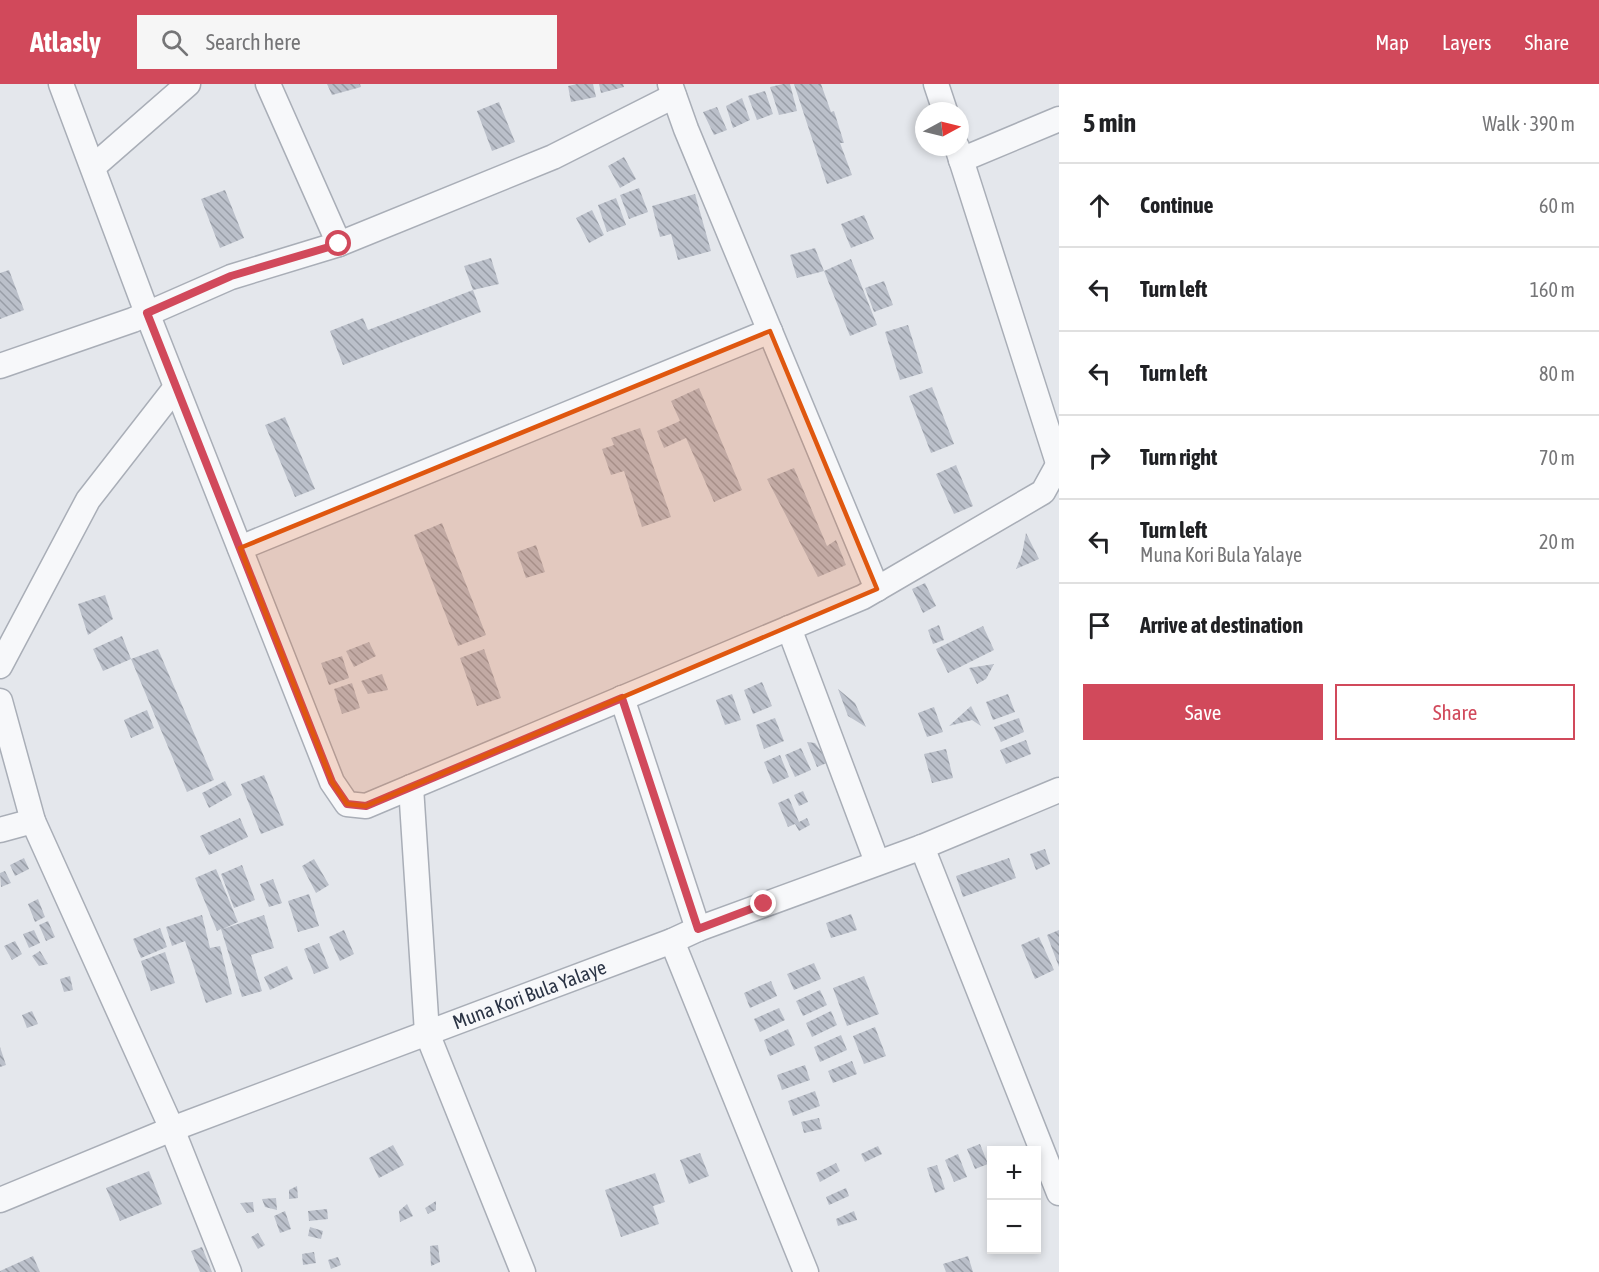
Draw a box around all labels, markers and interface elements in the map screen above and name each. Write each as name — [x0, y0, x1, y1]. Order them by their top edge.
search box — [137, 15, 557, 69]
text: Atlasly — [30, 26, 101, 58]
icon: search — [158, 26, 191, 59]
text: Search here — [206, 29, 301, 55]
text: Map — [1375, 30, 1409, 54]
text: Layers — [1442, 30, 1492, 54]
text: Share — [1525, 30, 1569, 54]
north arrow — [915, 102, 969, 156]
text: 5 min — [1083, 108, 1136, 138]
text: Walk · 390 m — [1483, 112, 1575, 135]
icon: ahead — [1083, 189, 1116, 222]
text: Continue — [1140, 192, 1214, 218]
text: 60 m — [1539, 194, 1575, 217]
route start — [325, 230, 351, 256]
icon: left — [1083, 273, 1116, 306]
text: Turn left — [1140, 276, 1207, 302]
text: 160 m — [1530, 278, 1575, 301]
icon: left — [1083, 357, 1116, 390]
text: Turn left — [1140, 360, 1207, 386]
text: 80 m — [1539, 362, 1575, 385]
icon: right — [1083, 441, 1116, 474]
text: Turn right — [1140, 444, 1217, 470]
text: 70 m — [1539, 446, 1575, 469]
text: Turn left — [1140, 517, 1207, 543]
icon: left — [1083, 525, 1116, 558]
text: 20 m — [1539, 530, 1575, 553]
text: Muna Kori Bula Yalaye — [1140, 543, 1302, 566]
icon: arrive — [1083, 609, 1116, 642]
text: Arrive at destination — [1140, 612, 1303, 638]
button: Save — [1083, 684, 1323, 740]
button: Share — [1335, 684, 1575, 740]
route end — [750, 890, 776, 916]
street label: Muna Kori Bula Yalaye — [449, 955, 609, 1033]
map controls — [987, 1146, 1041, 1254]
button: + — [987, 1146, 1041, 1200]
button: − — [987, 1200, 1041, 1254]

